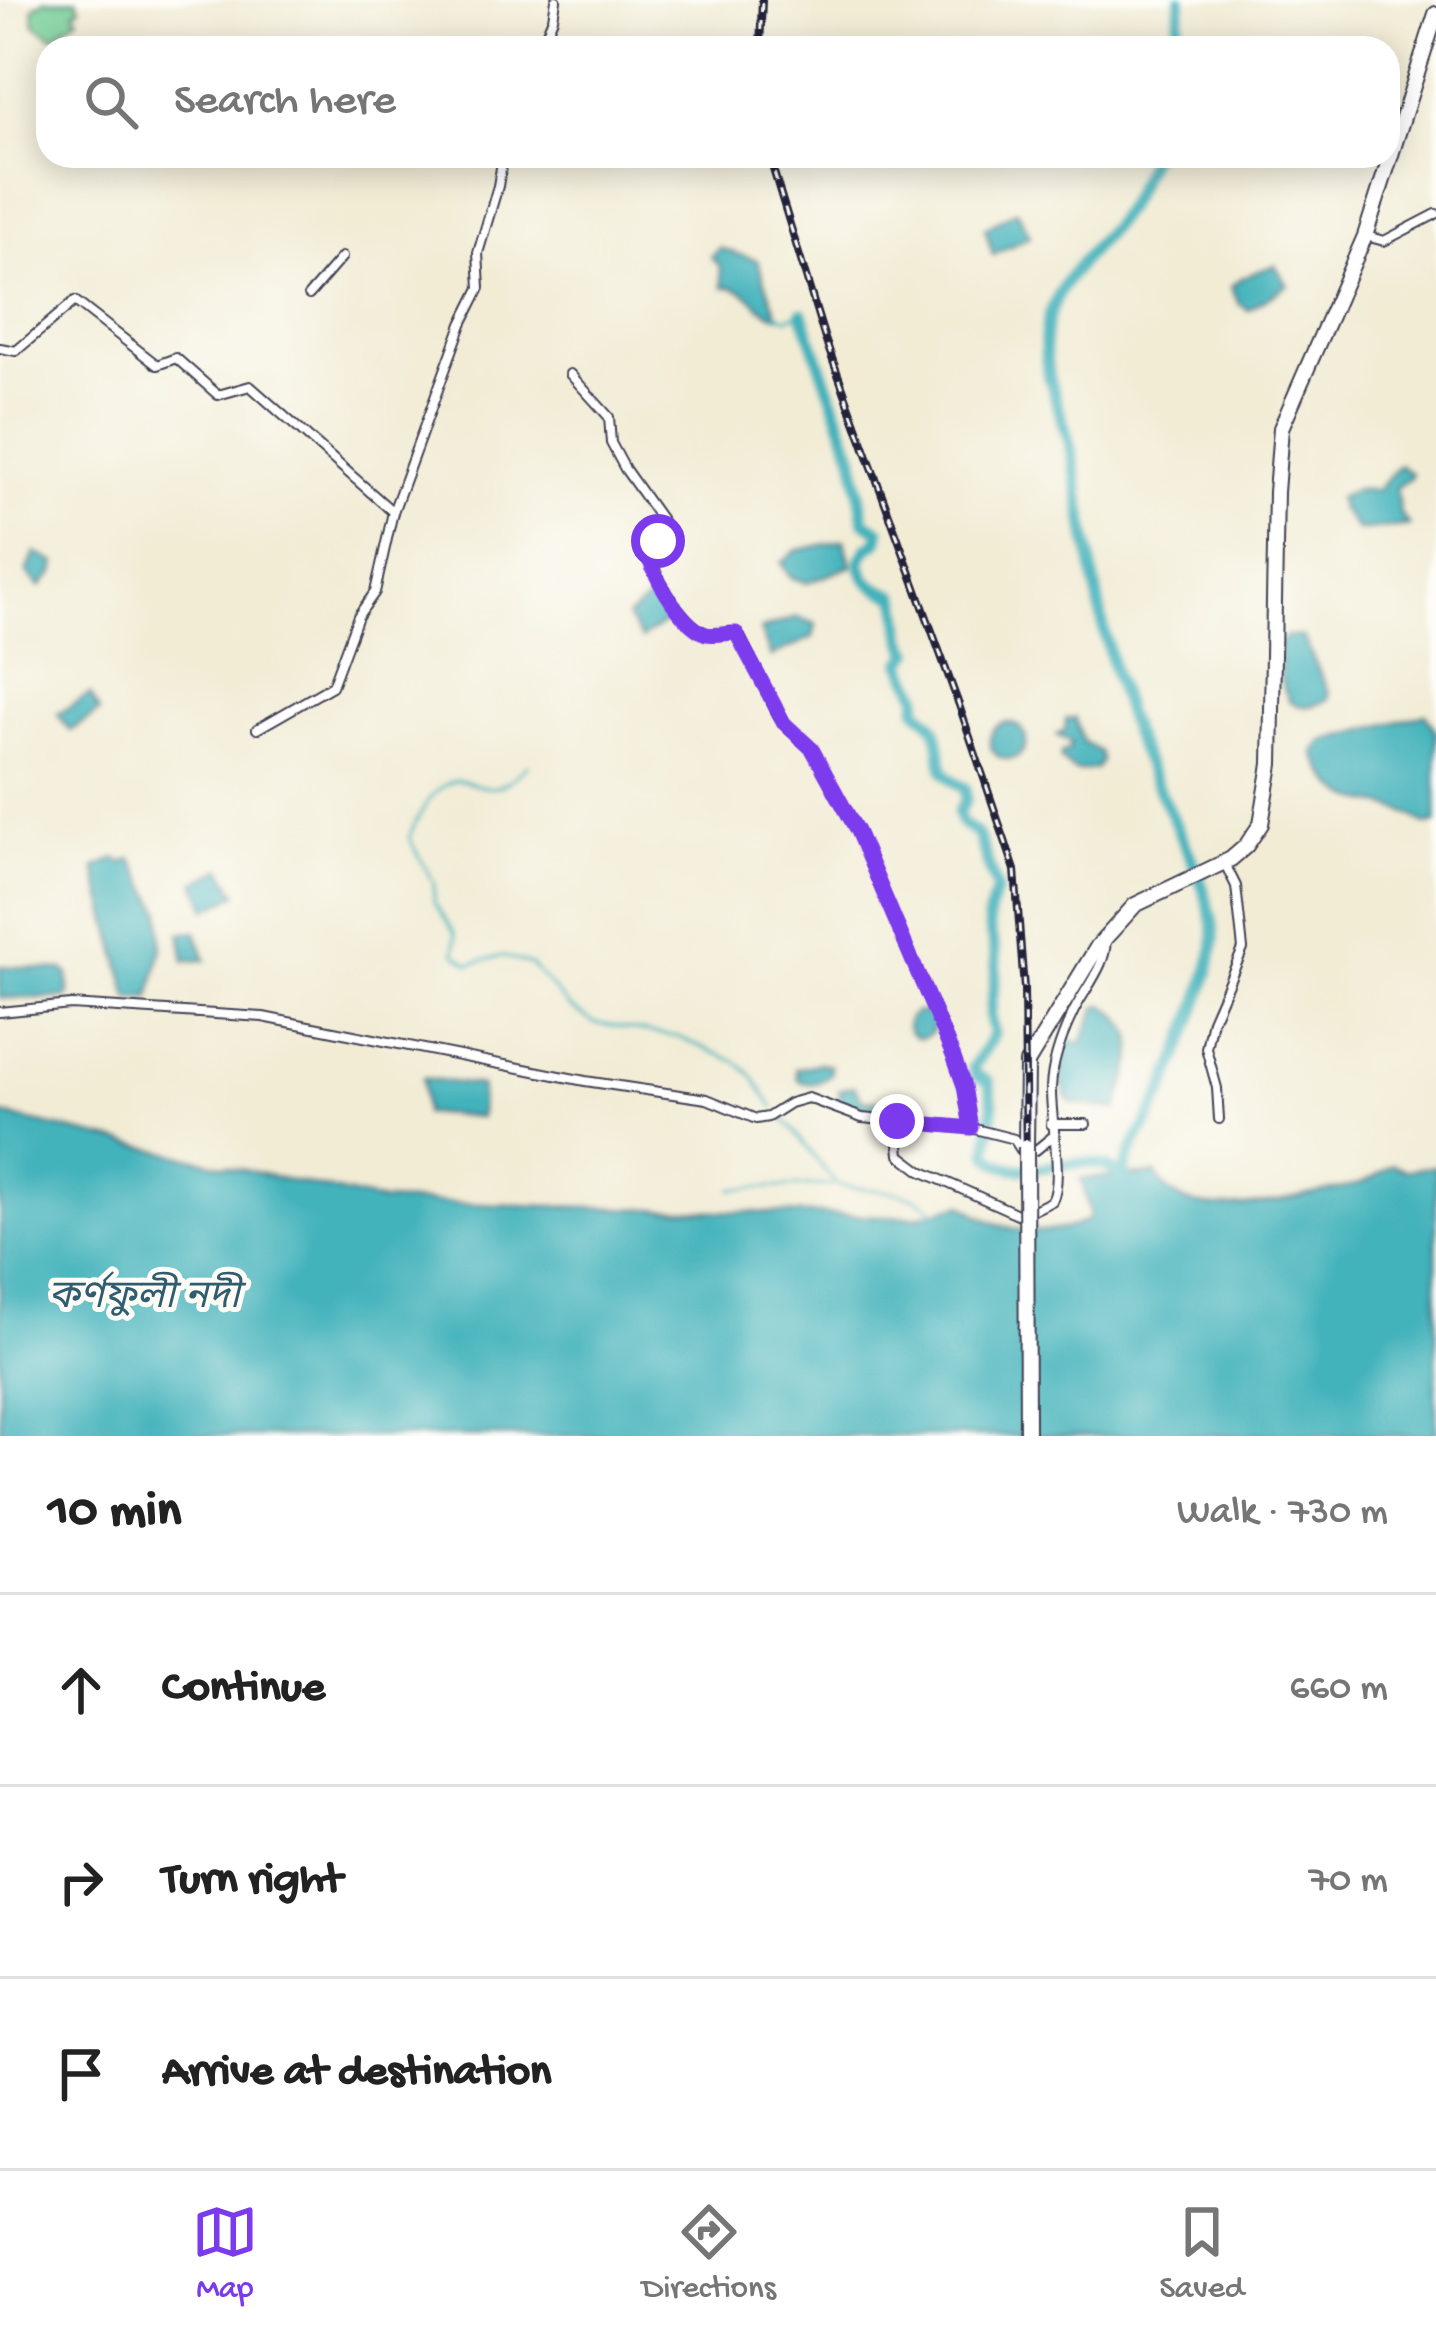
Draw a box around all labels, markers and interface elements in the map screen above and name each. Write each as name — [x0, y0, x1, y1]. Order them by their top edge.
search box — [36, 36, 1400, 168]
icon: search — [78, 69, 144, 135]
text: Search here — [174, 76, 396, 129]
route start — [631, 514, 685, 568]
route end — [870, 1094, 924, 1148]
water label: কর্ণফুলী নদী — [48, 1271, 246, 1323]
text: 10 min — [48, 1484, 181, 1544]
text: Walk · 730 m — [1177, 1491, 1388, 1537]
icon: ahead — [48, 1657, 114, 1723]
text: Continue — [162, 1663, 325, 1716]
text: 660 m — [1289, 1667, 1388, 1713]
icon: right — [48, 1849, 114, 1915]
text: Turn right — [162, 1855, 342, 1908]
text: 70 m — [1309, 1859, 1388, 1905]
icon: arrive — [48, 2041, 114, 2107]
text: Arrive at destination — [162, 2047, 551, 2100]
tab: Map — [192, 2199, 258, 2309]
tab: Directions — [642, 2199, 776, 2309]
tab: Saved — [1160, 2199, 1244, 2309]

